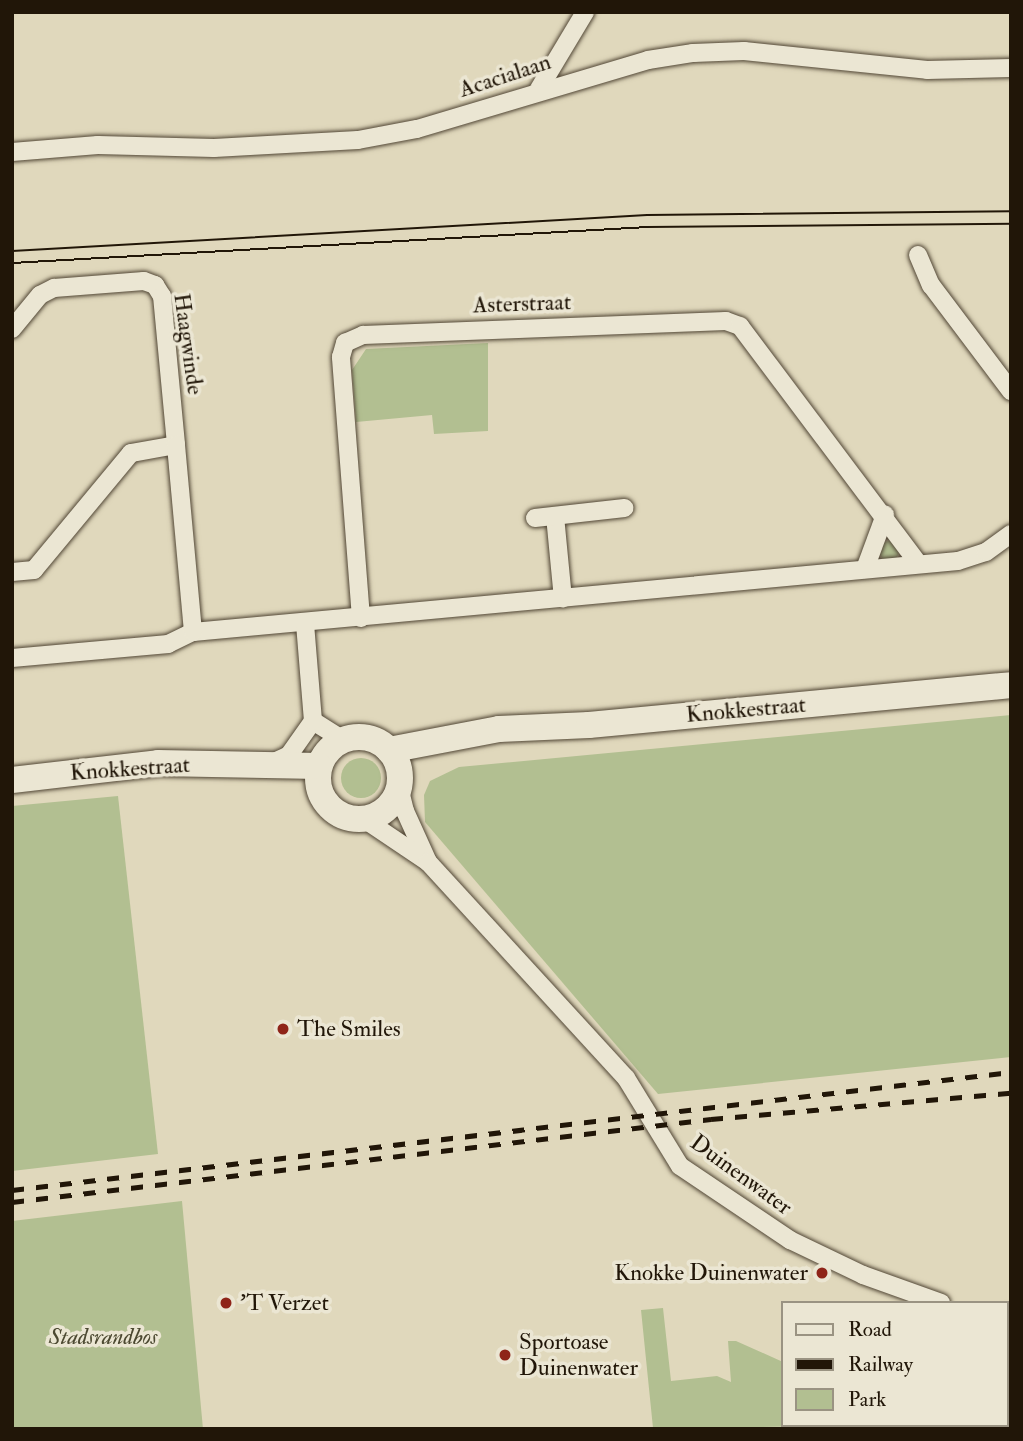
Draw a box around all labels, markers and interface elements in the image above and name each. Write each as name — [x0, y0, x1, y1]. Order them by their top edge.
street label: Acacialaan — [456, 48, 554, 104]
street label: Asterstraat — [472, 288, 572, 320]
street label: Haagwinde — [167, 292, 209, 396]
street label: Knokkestraat — [685, 691, 807, 729]
street label: Knokkestraat — [69, 751, 191, 787]
place label: The Smiles — [297, 1015, 401, 1043]
marker: The Smiles — [275, 1021, 291, 1037]
street label: Duinenwater — [685, 1129, 797, 1221]
place label: Knokke Duinenwater — [614, 1259, 808, 1287]
marker: Knokke Duinenwater — [814, 1265, 830, 1281]
place label: 'T Verzet — [240, 1289, 329, 1317]
marker: 'T Verzet — [218, 1295, 234, 1311]
legend — [782, 1301, 1009, 1427]
text: Road — [848, 1316, 892, 1343]
park label: Stadsrandbos — [49, 1323, 157, 1351]
place label: Sportoase Duinenwater — [519, 1328, 638, 1382]
marker: Sportoase Duinenwater — [497, 1347, 513, 1363]
text: Railway — [848, 1351, 913, 1378]
text: Park — [848, 1386, 886, 1413]

